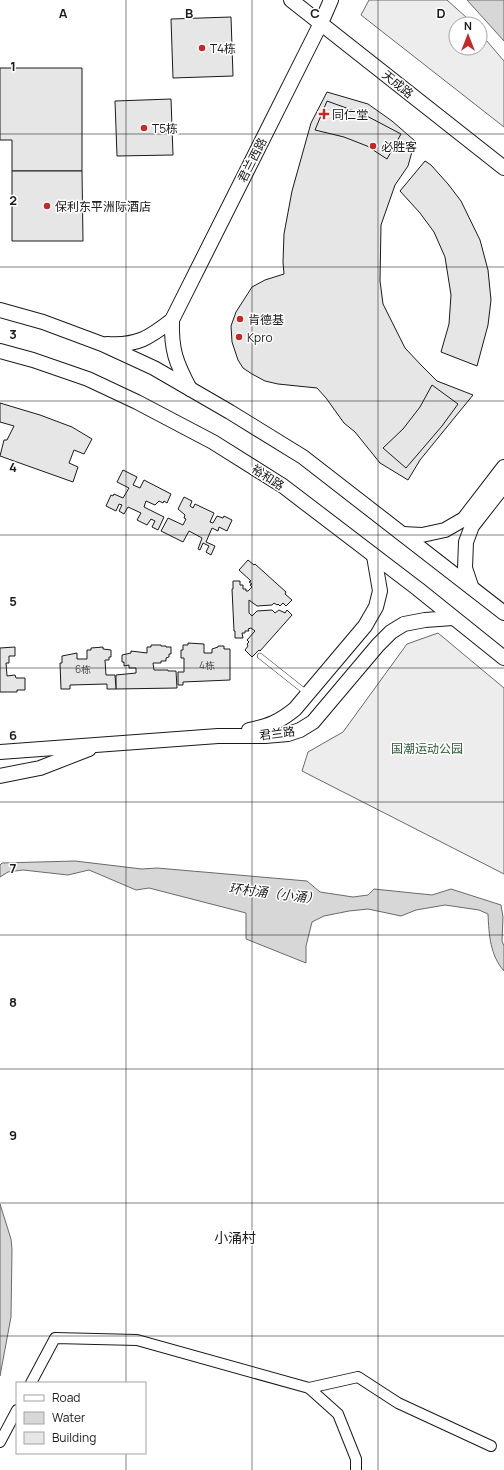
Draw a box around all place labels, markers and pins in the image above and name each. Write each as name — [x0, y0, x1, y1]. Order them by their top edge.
place label: T4栋 — [210, 40, 236, 57]
marker: T4栋 — [197, 43, 207, 53]
place label: 同仁堂 — [332, 106, 368, 123]
marker: 同仁堂 — [319, 109, 329, 119]
place label: T5栋 — [152, 120, 178, 137]
marker: T5栋 — [139, 123, 149, 133]
place label: 必胜客 — [381, 138, 417, 155]
marker: 必胜客 — [368, 141, 378, 151]
place label: 保利东平洲际酒店 — [55, 198, 151, 215]
marker: 保利东平洲际酒店 — [42, 201, 52, 211]
place label: 肯德基 — [248, 311, 284, 328]
marker: 肯德基 — [235, 314, 245, 324]
place label: Kpro — [247, 329, 273, 346]
marker: Kpro — [234, 332, 244, 342]

